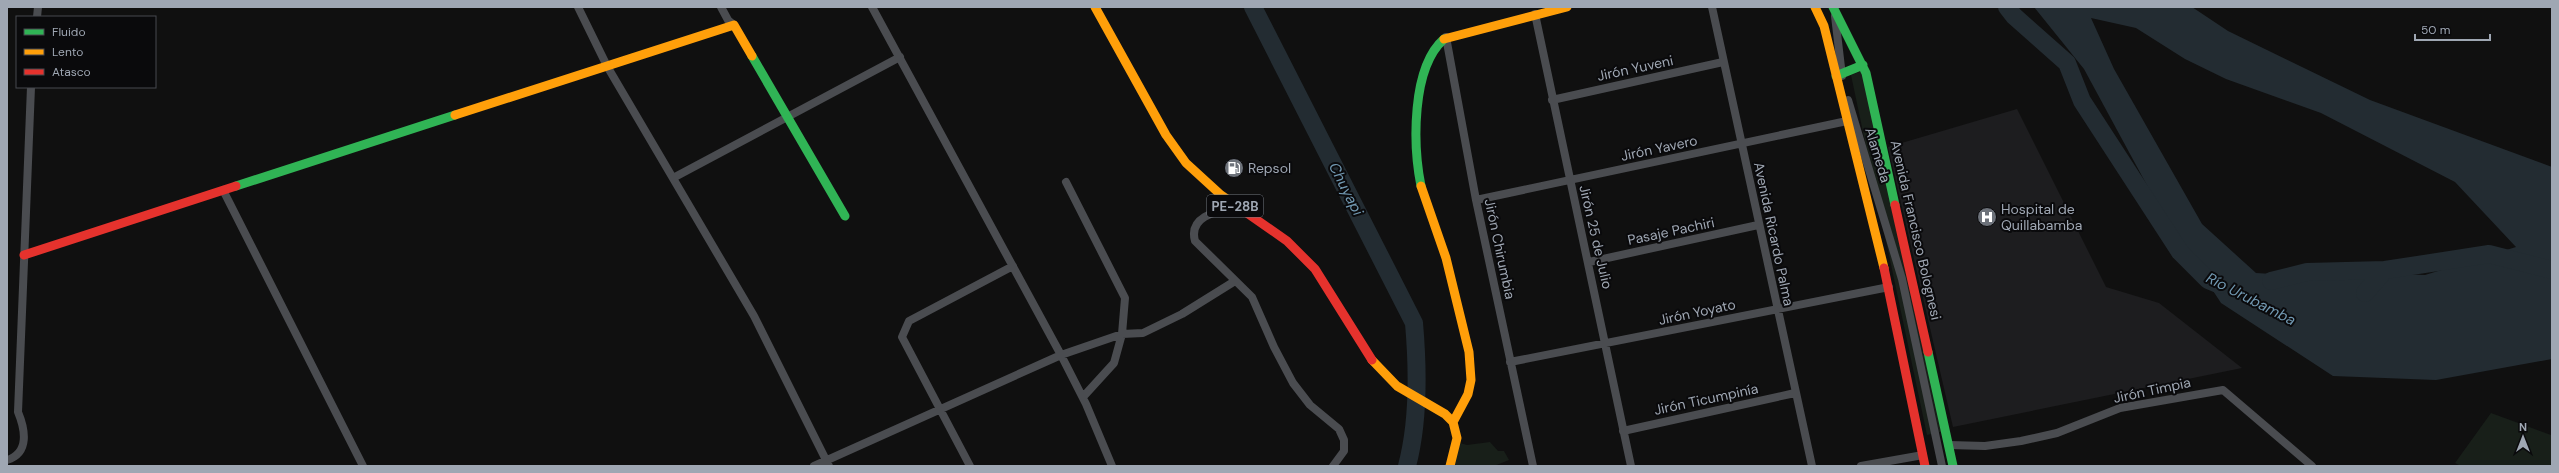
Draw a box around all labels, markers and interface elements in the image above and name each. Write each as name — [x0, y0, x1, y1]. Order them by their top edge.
legend — [16, 16, 156, 88]
scale bar — [2415, 16, 2490, 42]
text: 50 m — [2421, 22, 2450, 38]
text: Fluido — [52, 24, 86, 40]
text: Lento — [52, 44, 83, 60]
street label: Jirón Yuveni — [1595, 51, 1675, 85]
text: Atasco — [52, 64, 91, 80]
street label: Alameda — [1861, 125, 1895, 185]
street label: Jirón Yavero — [1619, 131, 1699, 165]
street label: Avenida Francisco Bolognesi — [1887, 138, 1945, 322]
fuel station icon: Repsol — [1223, 157, 1245, 179]
place label: Repsol — [1248, 159, 1291, 177]
water label: Chuyapi — [1324, 159, 1368, 219]
street label: Avenida Ricardo Palma — [1750, 160, 1798, 308]
street label: Jirón 25 de Julio — [1575, 183, 1617, 291]
road number: PE-28B — [1207, 195, 1263, 217]
street label: Jirón Chirumbia — [1481, 197, 1519, 301]
place label: Hospital de Quillabamba — [2001, 200, 2082, 234]
hospital icon: Hospital de Quillabamba — [1976, 206, 1998, 228]
street label: Pasaje Pachiri — [1626, 213, 1716, 249]
water label: Río Urubamba — [2203, 268, 2299, 330]
street label: Jirón Yoyato — [1657, 295, 1737, 329]
street label: Jirón Timpia — [2112, 373, 2192, 407]
street label: Jirón Ticumpinía — [1652, 379, 1760, 419]
north arrow — [2503, 417, 2543, 457]
text: N — [2519, 420, 2527, 434]

